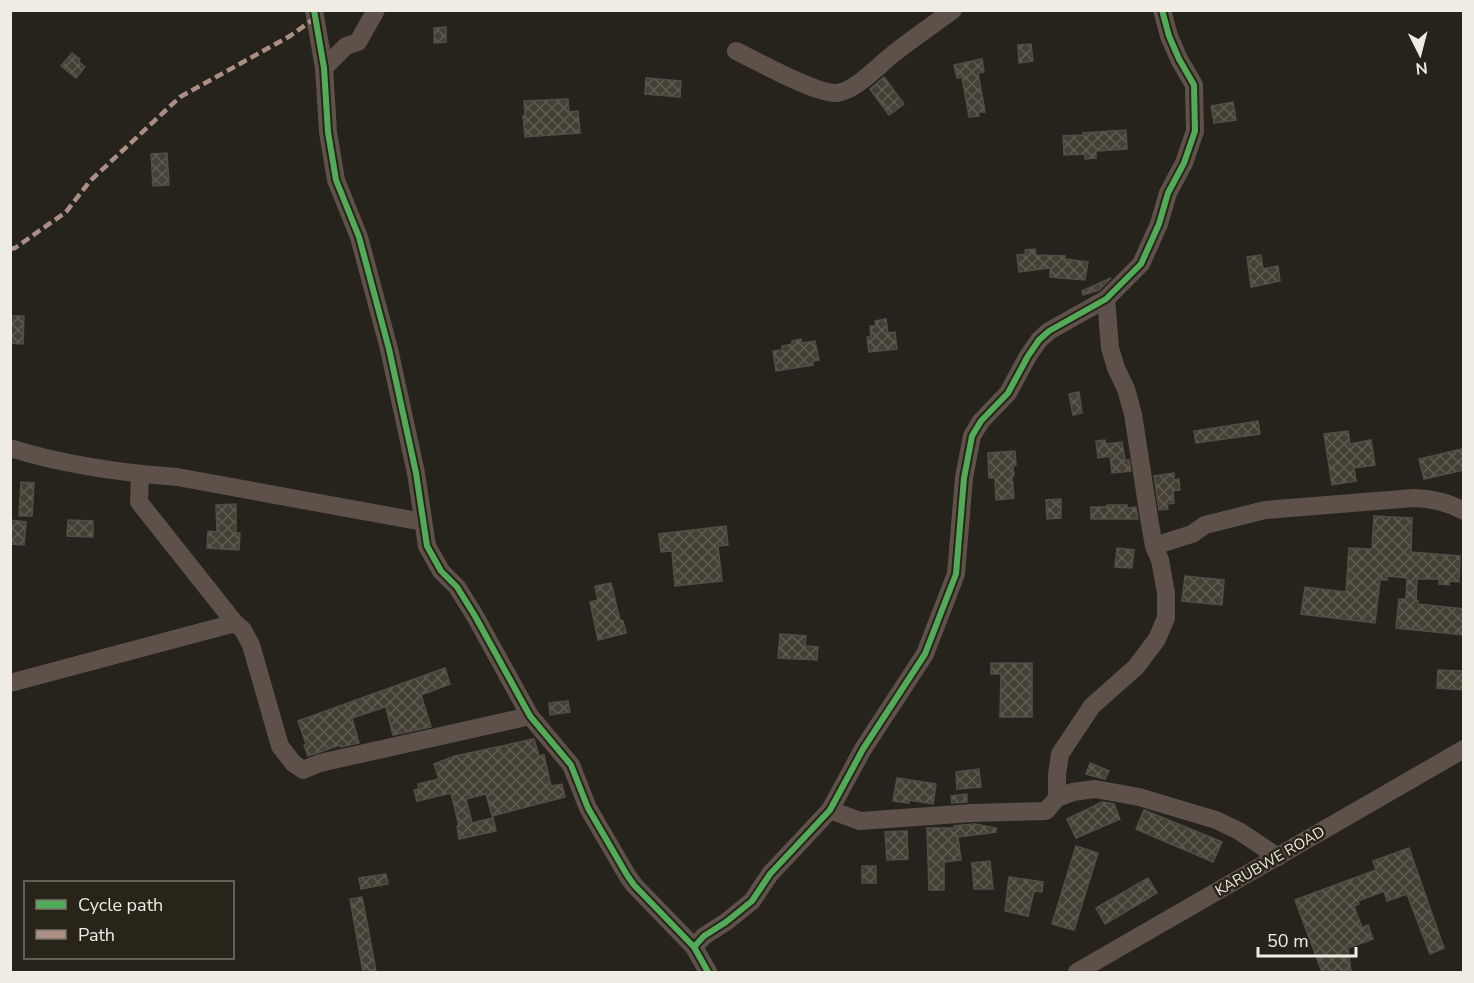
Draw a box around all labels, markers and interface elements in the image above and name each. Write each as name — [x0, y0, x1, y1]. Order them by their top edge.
north arrow — [1390, 24, 1450, 84]
text: N — [1414, 56, 1429, 79]
street label: KARUBWE ROAD — [1212, 822, 1328, 900]
legend — [24, 881, 234, 959]
text: Cycle path — [78, 893, 163, 917]
scale bar — [1258, 920, 1356, 958]
text: Path — [78, 923, 115, 947]
text: 50 m — [1267, 929, 1309, 953]

